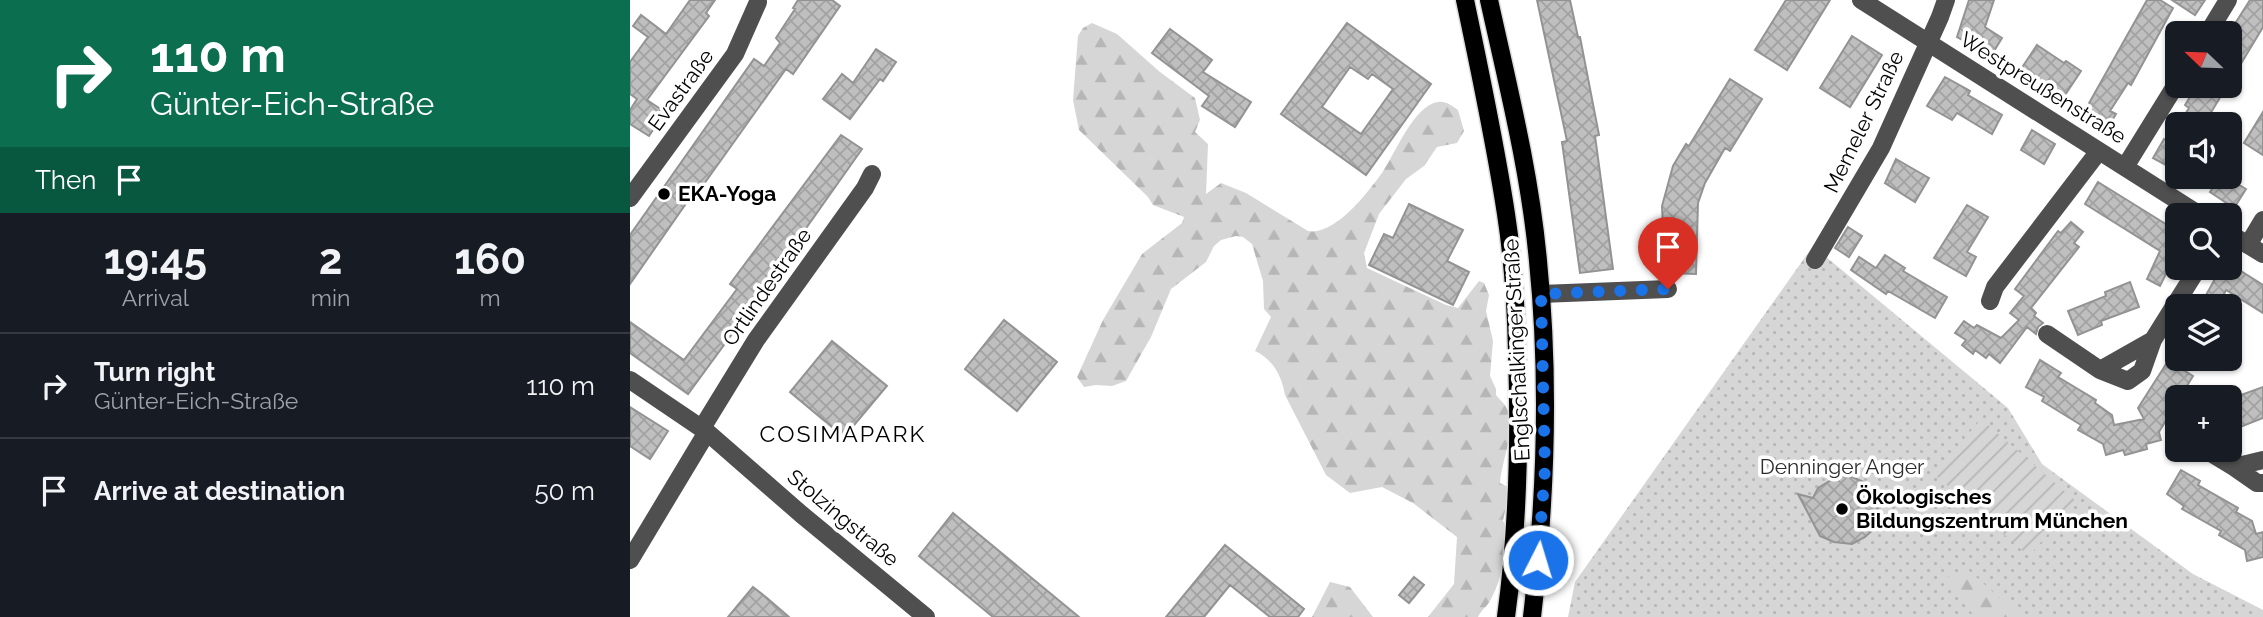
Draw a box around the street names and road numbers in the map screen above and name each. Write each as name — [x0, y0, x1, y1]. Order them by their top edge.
street label: Westpreußenstraße — [1956, 26, 2131, 149]
street label: Evastraße — [643, 44, 719, 135]
street label: Memeler Straße — [1818, 47, 1909, 197]
street label: Ortlindestraße — [717, 223, 816, 350]
street label: Englschalkinger Straße — [1498, 238, 1535, 462]
street label: Stolzingstraße — [783, 464, 904, 571]

